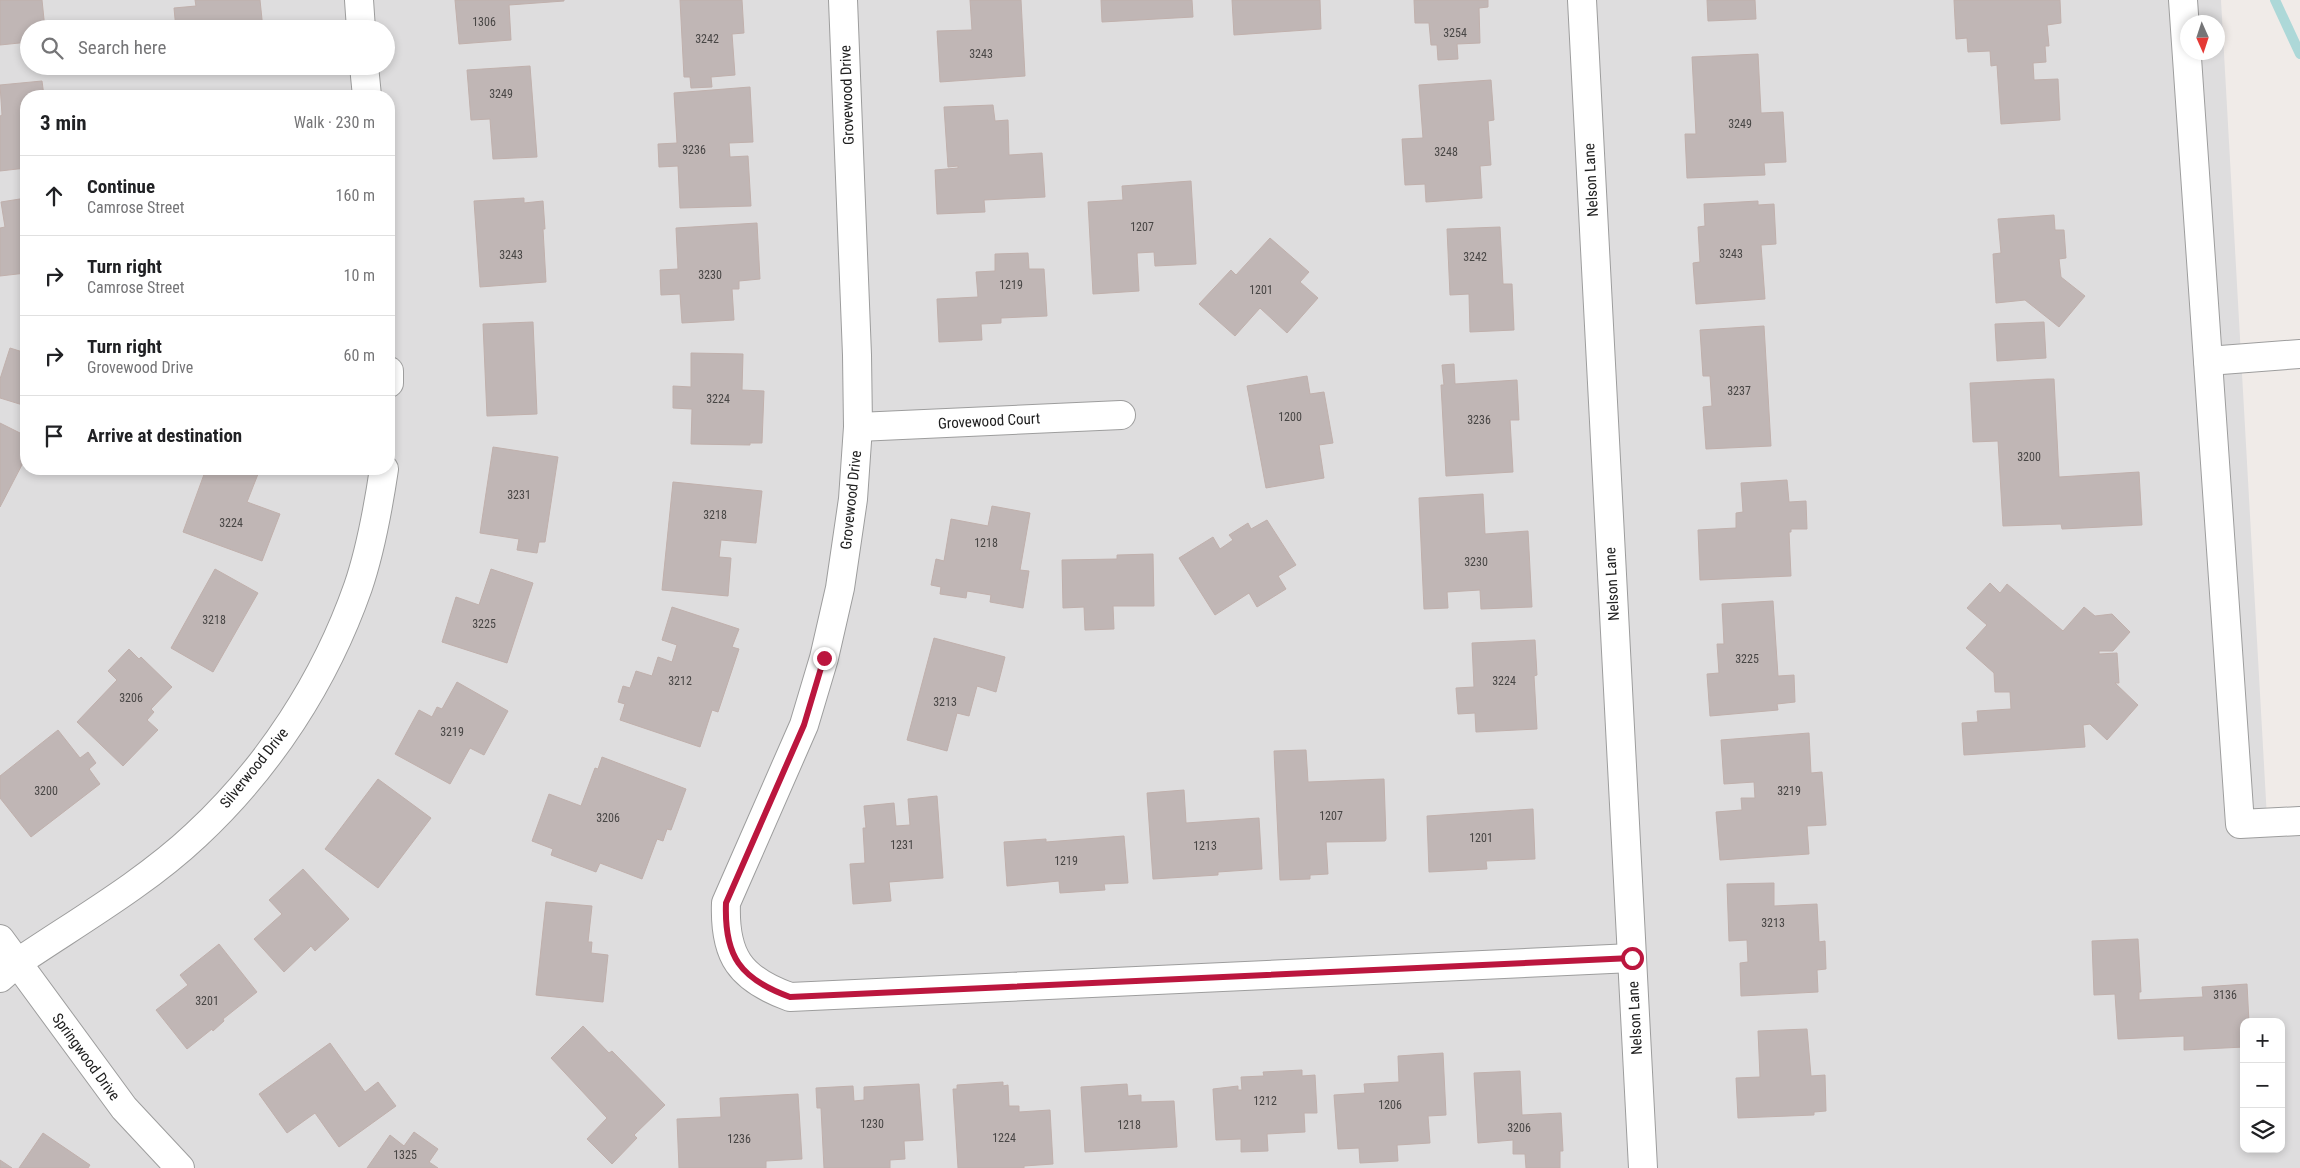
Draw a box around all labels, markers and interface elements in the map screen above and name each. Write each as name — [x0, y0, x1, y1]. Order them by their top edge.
house number: 1306 — [472, 15, 496, 29]
north arrow — [2180, 15, 2225, 60]
search box — [20, 20, 395, 75]
house number: 3254 — [1443, 26, 1467, 40]
house number: 3242 — [695, 32, 719, 46]
icon: search — [38, 34, 66, 62]
text: Search here — [78, 36, 166, 59]
street label: Grovewood Drive — [836, 45, 858, 145]
house number: 3243 — [969, 47, 993, 61]
house number: 3249 — [489, 87, 513, 101]
text: 3 min — [40, 111, 87, 135]
text: Walk · 230 m — [294, 113, 375, 132]
house number: 3249 — [1728, 117, 1752, 131]
house number: 3236 — [682, 143, 706, 157]
street label: Nelson Lane — [1580, 143, 1602, 217]
house number: 3248 — [1434, 145, 1458, 159]
text: Continue — [87, 175, 155, 198]
icon: ahead — [40, 182, 68, 210]
text: 160 m — [336, 186, 375, 205]
text: Camrose Street — [87, 198, 185, 217]
house number: 1207 — [1130, 220, 1154, 234]
house number: 3243 — [1719, 247, 1743, 261]
house number: 3243 — [499, 248, 523, 262]
house number: 3242 — [1463, 250, 1487, 264]
text: Turn right — [87, 255, 162, 278]
icon: right — [40, 262, 68, 290]
text: 10 m — [343, 266, 375, 285]
house number: 3230 — [698, 268, 722, 282]
text: Camrose Street — [87, 278, 185, 297]
house number: 1219 — [999, 278, 1023, 292]
house number: 1201 — [1249, 283, 1273, 297]
text: Turn right — [87, 335, 162, 358]
icon: right — [40, 342, 68, 370]
text: 60 m — [343, 346, 375, 365]
text: Grovewood Drive — [87, 358, 193, 377]
house number: 3237 — [1727, 384, 1751, 398]
house number: 3224 — [706, 392, 730, 406]
street label: Grovewood Court — [937, 409, 1041, 433]
house number: 1200 — [1278, 410, 1302, 424]
house number: 3236 — [1467, 413, 1491, 427]
icon: arrive — [40, 422, 68, 450]
text: Arrive at destination — [87, 424, 242, 447]
street label: Grovewood Drive — [837, 449, 865, 551]
house number: 3200 — [2017, 450, 2041, 464]
house number: 3231 — [507, 488, 531, 502]
house number: 3218 — [703, 508, 727, 522]
house number: 3224 — [219, 516, 243, 530]
house number: 1218 — [974, 536, 998, 550]
street label: Nelson Lane — [1601, 547, 1623, 621]
house number: 3230 — [1464, 555, 1488, 569]
house number: 3218 — [202, 613, 226, 627]
house number: 3225 — [472, 617, 496, 631]
route end — [813, 647, 836, 670]
house number: 3225 — [1735, 652, 1759, 666]
house number: 3212 — [668, 674, 692, 688]
house number: 3224 — [1492, 674, 1516, 688]
house number: 3206 — [119, 691, 143, 705]
house number: 3213 — [933, 695, 957, 709]
street label: Silverwood Drive — [216, 724, 292, 812]
house number: 3219 — [440, 725, 464, 739]
house number: 3200 — [34, 784, 58, 798]
house number: 3219 — [1777, 784, 1801, 798]
house number: 1207 — [1319, 809, 1343, 823]
house number: 3206 — [596, 811, 620, 825]
house number: 1201 — [1469, 831, 1493, 845]
house number: 1231 — [890, 838, 914, 852]
house number: 1213 — [1193, 839, 1217, 853]
house number: 1219 — [1054, 854, 1078, 868]
house number: 3213 — [1761, 916, 1785, 930]
route start — [1621, 947, 1644, 970]
street label: Nelson Lane — [1624, 981, 1646, 1055]
house number: 3136 — [2213, 988, 2237, 1002]
house number: 3201 — [195, 994, 219, 1008]
street label: Springwood Drive — [48, 1010, 124, 1104]
map controls — [2240, 1018, 2285, 1153]
button: + — [2240, 1018, 2285, 1063]
button: − — [2240, 1063, 2285, 1108]
house number: 1212 — [1253, 1094, 1277, 1108]
house number: 1206 — [1378, 1098, 1402, 1112]
button: layers — [2240, 1108, 2285, 1153]
house number: 1230 — [860, 1117, 884, 1131]
house number: 1218 — [1117, 1118, 1141, 1132]
house number: 3206 — [1507, 1121, 1531, 1135]
house number: 1224 — [992, 1131, 1016, 1145]
house number: 1236 — [727, 1132, 751, 1146]
house number: 1325 — [393, 1148, 417, 1162]

